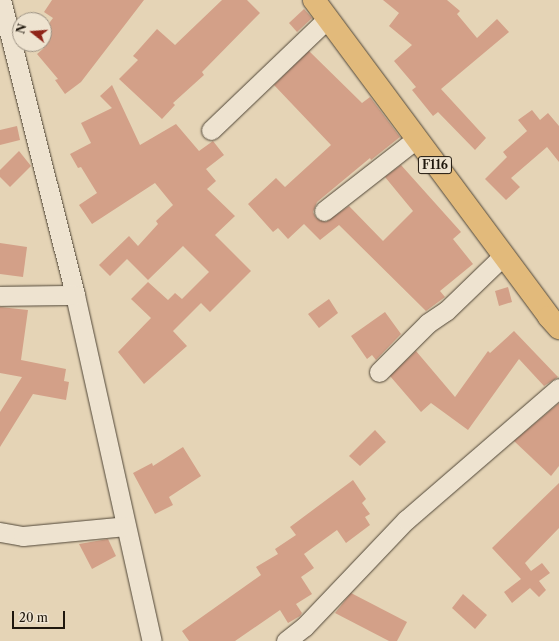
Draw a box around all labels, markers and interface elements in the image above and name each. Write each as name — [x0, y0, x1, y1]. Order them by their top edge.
north arrow — [12, 12, 52, 52]
text: N — [13, 22, 30, 35]
road number: F116 — [417, 155, 453, 175]
scale bar — [14, 603, 67, 629]
text: 20 m — [19, 610, 48, 625]

